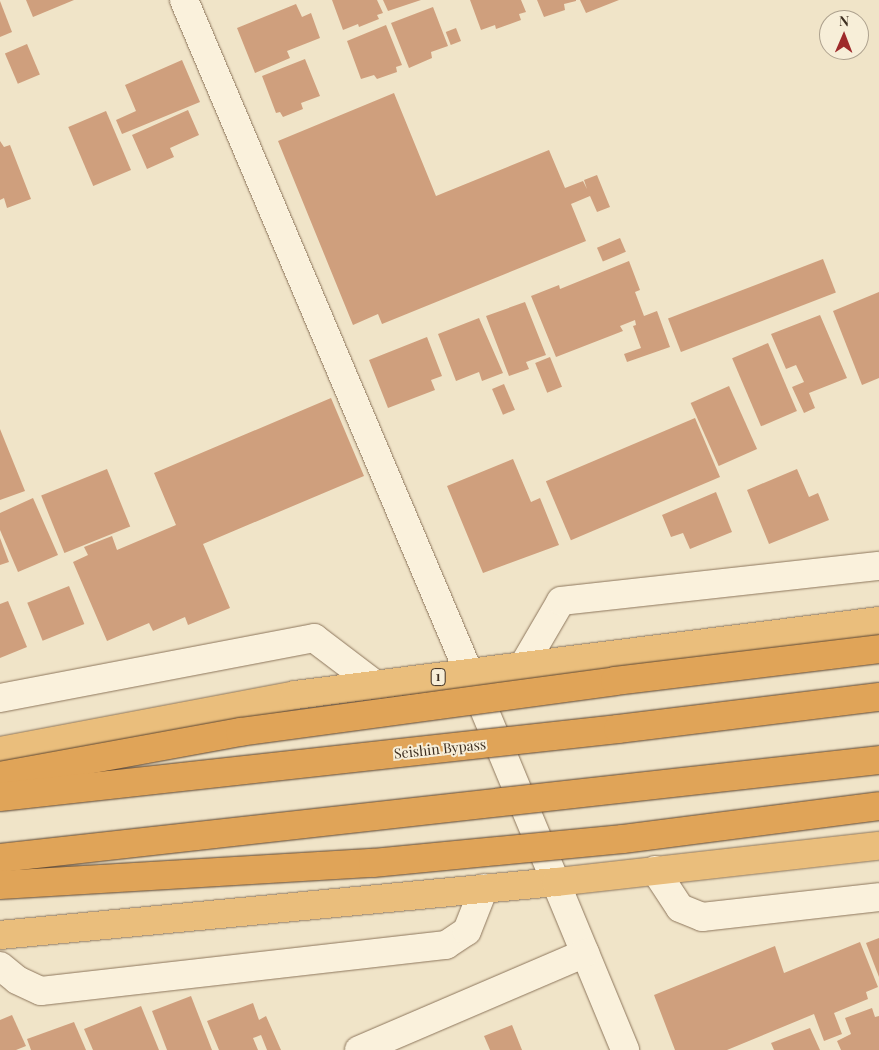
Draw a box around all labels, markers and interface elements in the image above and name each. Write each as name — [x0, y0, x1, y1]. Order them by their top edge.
north arrow — [819, 10, 869, 60]
text: N — [839, 11, 849, 30]
road number: 1 — [430, 668, 446, 686]
street label: Seishin Bypass — [393, 736, 487, 762]

